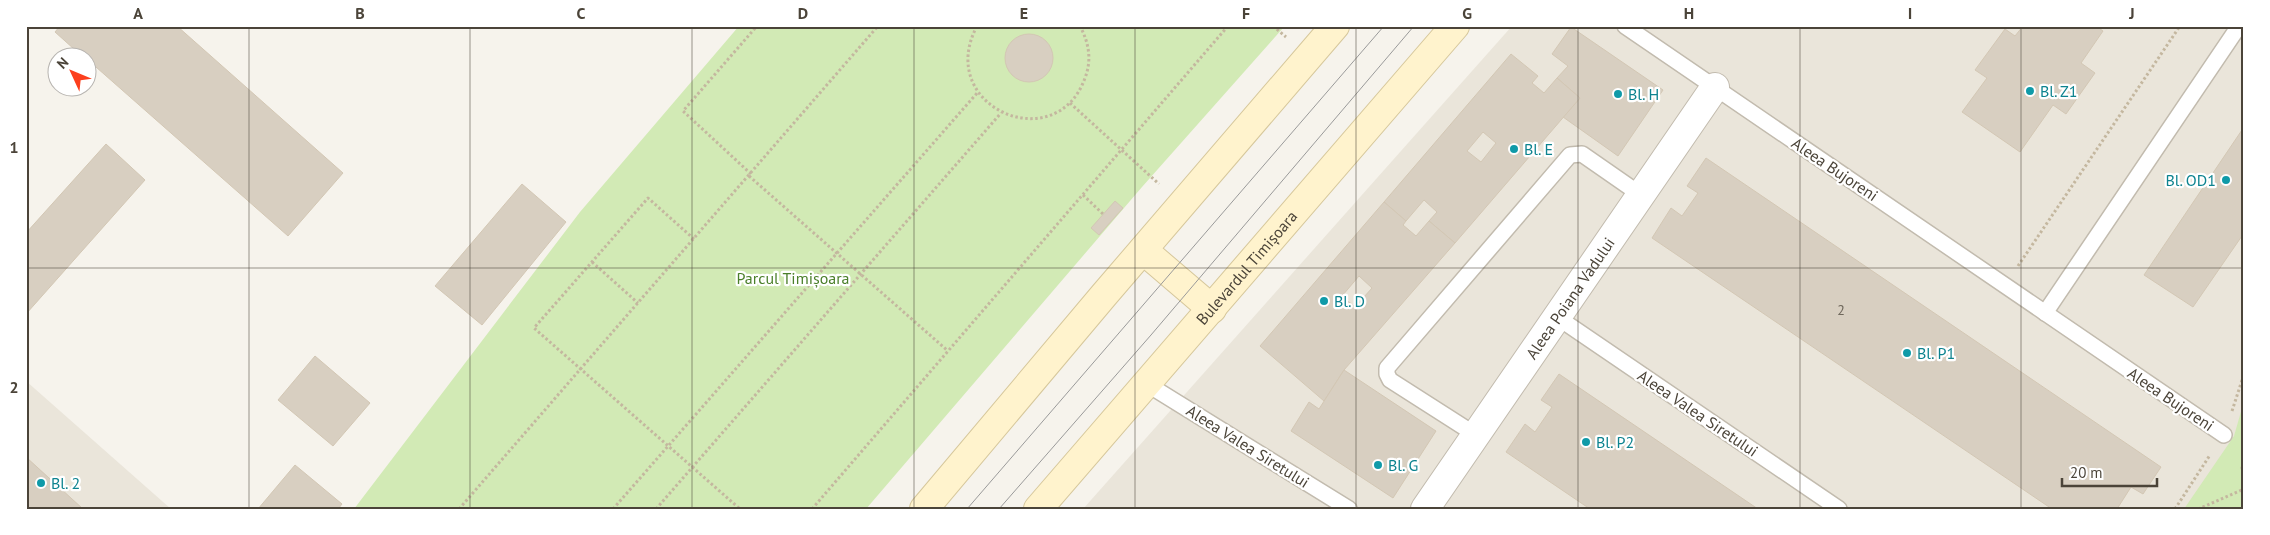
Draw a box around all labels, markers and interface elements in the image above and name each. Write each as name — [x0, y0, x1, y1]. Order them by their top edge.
text: A — [133, 3, 143, 23]
text: B — [355, 3, 365, 23]
text: C — [577, 3, 586, 23]
text: D — [798, 3, 808, 23]
text: E — [1020, 3, 1028, 23]
text: F — [1242, 3, 1250, 23]
text: G — [1462, 3, 1472, 23]
text: H — [1684, 3, 1694, 23]
text: I — [1908, 3, 1912, 23]
text: J — [2128, 3, 2135, 23]
north arrow — [48, 48, 98, 98]
text: N — [53, 53, 72, 73]
place label: Bl. Z1 — [2040, 81, 2078, 101]
place label: Bl. H — [1628, 84, 1659, 104]
marker: Bl. Z1 — [2024, 85, 2036, 97]
marker: Bl. H — [1612, 88, 1624, 100]
street label: Aleea Bujoreni — [1788, 133, 1882, 205]
text: 1 — [9, 137, 19, 157]
place label: Bl. E — [1524, 139, 1553, 159]
marker: Bl. E — [1508, 143, 1520, 155]
place label: Bl. OD1 — [2165, 170, 2216, 190]
marker: Bl. OD1 — [2220, 174, 2232, 186]
street label: Bulevardul Timișoara — [1192, 206, 1301, 329]
street label: Aleea Poiana Vadului — [1521, 233, 1619, 363]
park label: Parcul Timișoara — [736, 268, 850, 288]
place label: Bl. D — [1334, 291, 1365, 311]
marker: Bl. D — [1318, 295, 1330, 307]
house number: 2 — [1837, 301, 1845, 319]
place label: Bl. P1 — [1917, 343, 1955, 363]
marker: Bl. P1 — [1901, 347, 1913, 359]
street label: Aleea Bujoreni — [2124, 363, 2218, 435]
street label: Aleea Valea Siretului — [1634, 365, 1762, 461]
text: 2 — [9, 377, 19, 397]
street label: Aleea Valea Siretului — [1183, 400, 1313, 492]
place label: Bl. P2 — [1596, 432, 1634, 452]
marker: Bl. P2 — [1580, 436, 1592, 448]
place label: Bl. G — [1388, 455, 1418, 475]
scale bar — [2062, 455, 2158, 487]
marker: Bl. G — [1372, 459, 1384, 471]
text: 20 m — [2070, 463, 2103, 482]
place label: Bl. 2 — [51, 473, 80, 493]
marker: Bl. 2 — [35, 477, 47, 489]

